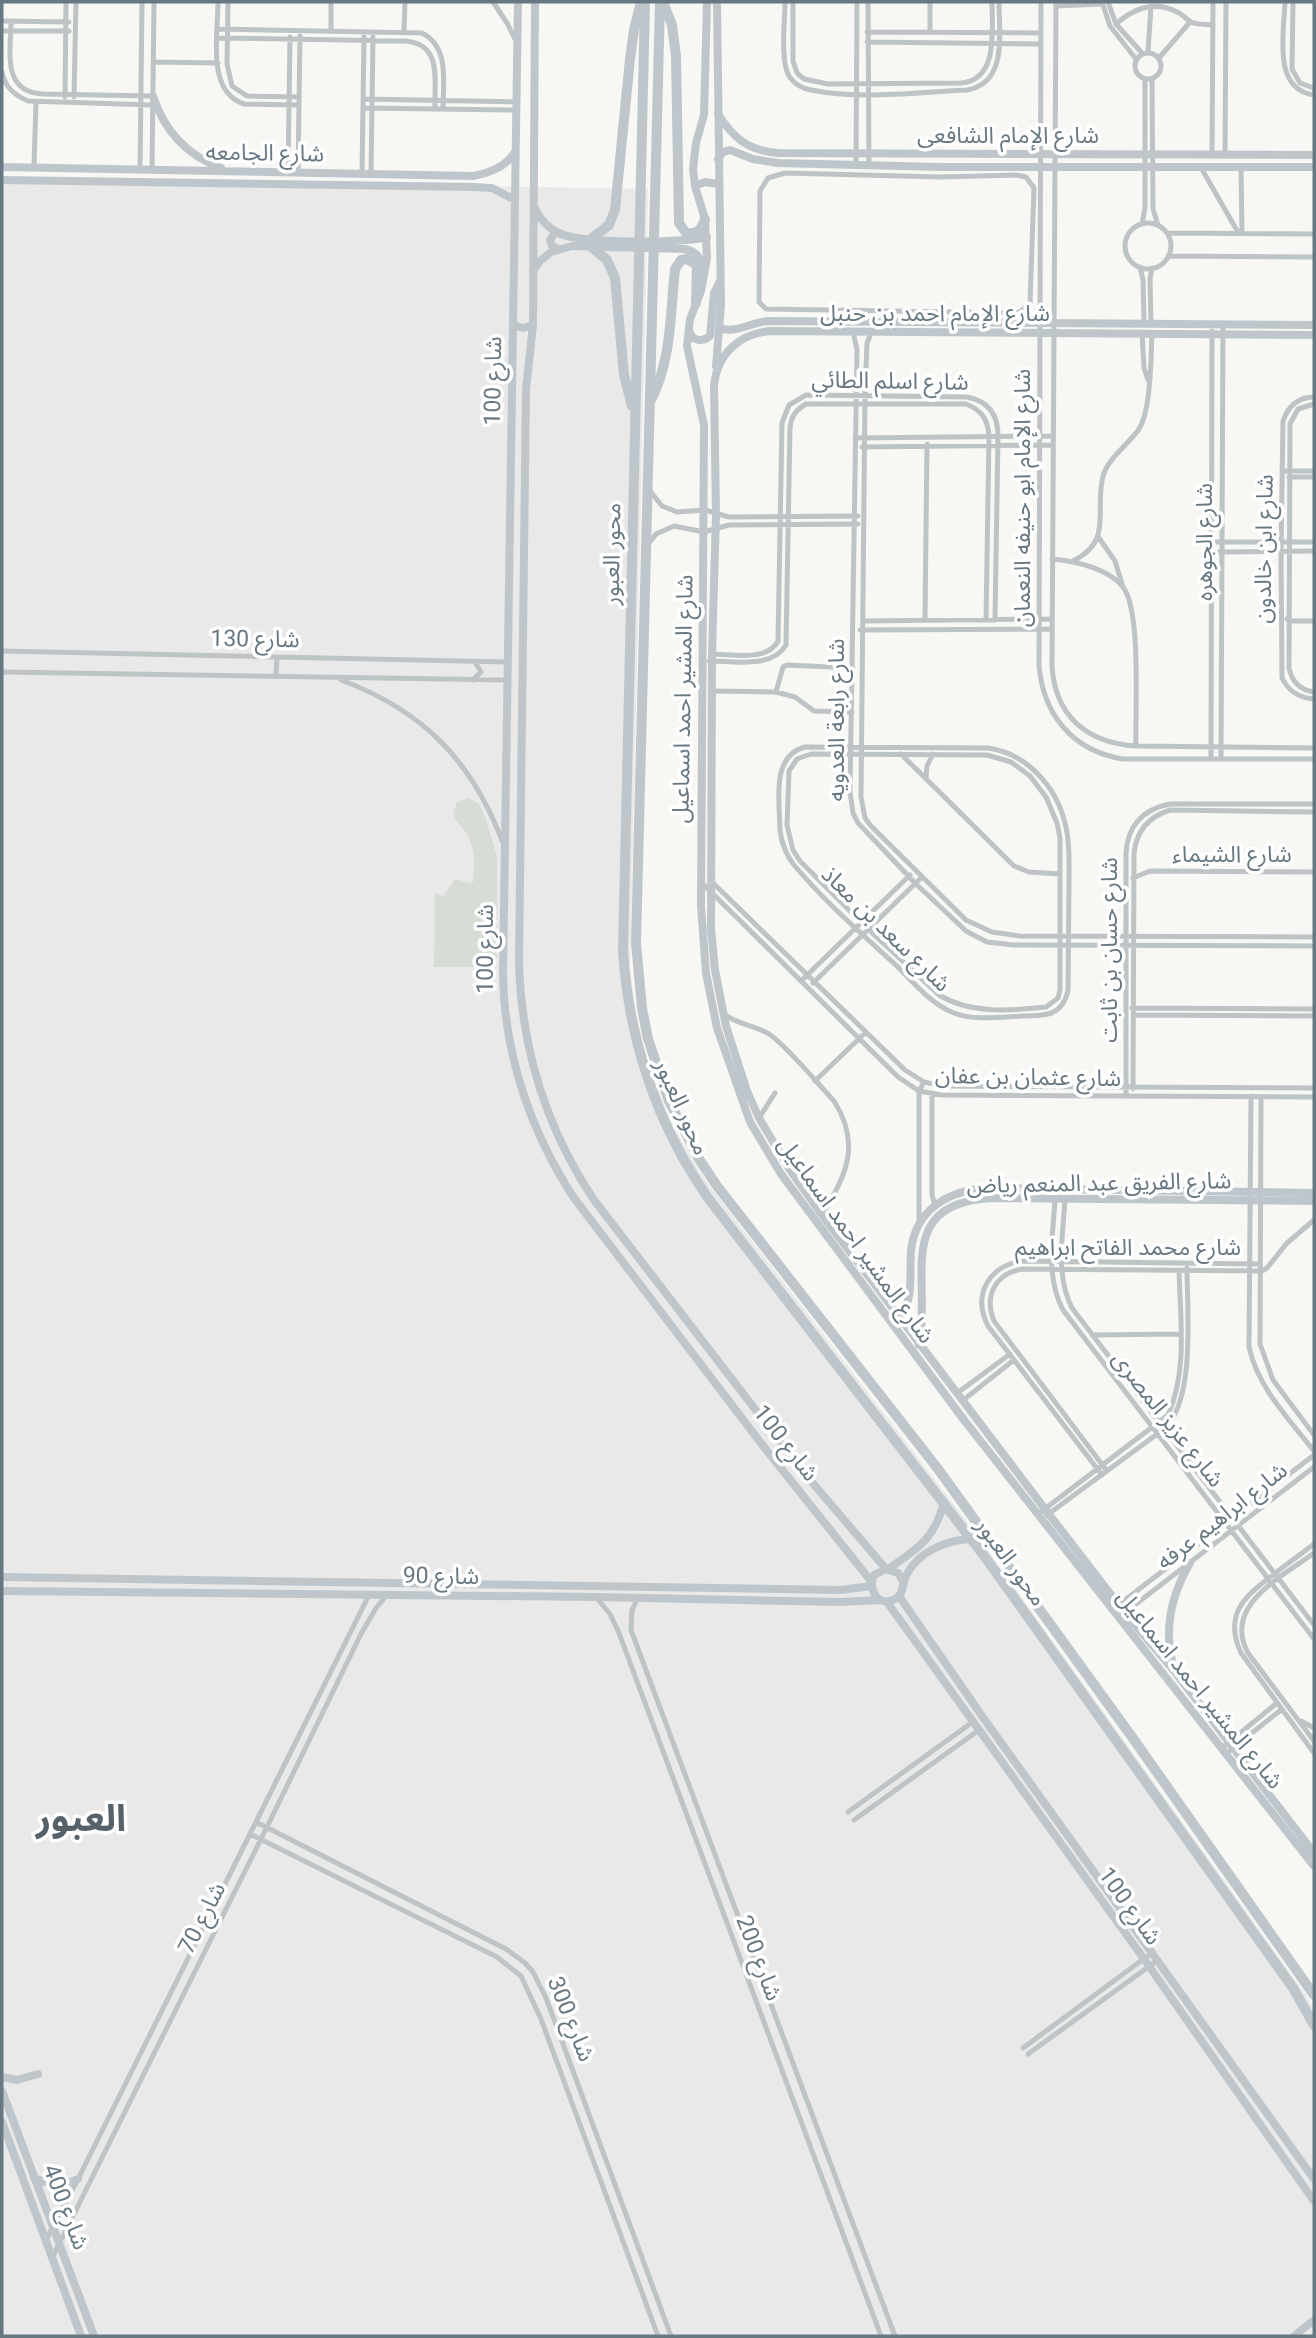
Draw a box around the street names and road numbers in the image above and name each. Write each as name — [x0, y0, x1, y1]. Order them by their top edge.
street label: شارع الإمام الشافعى — [917, 122, 1099, 153]
street label: شارع الجامعه — [205, 138, 325, 171]
street label: شارع الإمام احمد بن حنبل — [820, 300, 1050, 331]
street label: شارع 100 — [479, 336, 510, 426]
street label: شارع اسلم الطائي — [811, 366, 969, 399]
street label: شارع الإمام ابو حنيفه النعمان — [1009, 369, 1040, 627]
street label: شارع ابن خالدون — [1249, 474, 1282, 624]
street label: شارع الجوهره — [1191, 483, 1221, 601]
street label: محور العبور — [598, 503, 626, 606]
street label: شارع المشير احمد اسماعيل — [667, 574, 702, 824]
street label: شارع 130 — [210, 625, 300, 656]
street label: شارع رابعة العدويه — [823, 639, 853, 801]
street label: شارع الشيماء — [1172, 841, 1292, 871]
street label: شارع حسان بن ثابت — [1096, 857, 1126, 1043]
street label: شارع سعد بن معاذ — [814, 861, 956, 1000]
street label: شارع 100 — [472, 904, 502, 994]
street label: محور العبور — [648, 1054, 715, 1159]
street label: شارع عثمان بن عفان — [935, 1062, 1121, 1095]
street label: شارع المشير احمد اسماعيل — [769, 1131, 940, 1350]
street label: شارع الفريق عبد المنعم رياض — [966, 1167, 1232, 1202]
street label: شارع محمد الفاتح ابراهيم — [1015, 1234, 1241, 1264]
street label: شارع عزيز المصرى — [1104, 1346, 1230, 1494]
street label: شارع 100 — [745, 1399, 824, 1488]
street label: شارع ابراهيم عرفه — [1151, 1457, 1294, 1578]
street label: محور العبور — [969, 1512, 1052, 1611]
street label: شارع 90 — [403, 1562, 479, 1593]
street label: شارع المشير احمد اسماعيل — [1109, 1584, 1289, 1796]
street label: شارع 100 — [1090, 1862, 1167, 1952]
street label: شارع 70 — [173, 1878, 234, 1960]
street label: شارع 200 — [728, 1911, 788, 2006]
street label: شارع 300 — [539, 1973, 600, 2067]
street label: شارع 400 — [35, 2160, 95, 2255]

